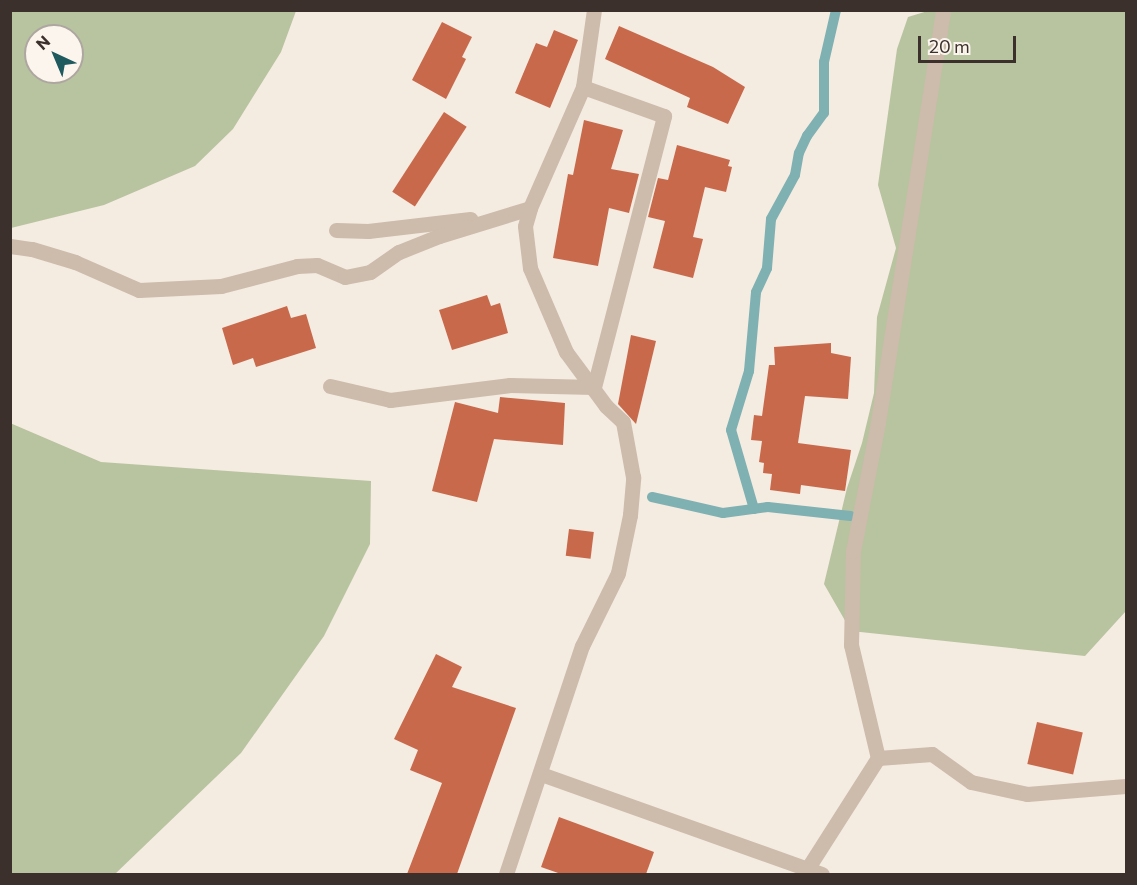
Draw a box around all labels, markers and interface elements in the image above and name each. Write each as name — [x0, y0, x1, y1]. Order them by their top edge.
north arrow — [24, 24, 84, 84]
scale bar — [921, 24, 1018, 62]
text: N — [32, 31, 53, 53]
text: 20 m — [929, 35, 970, 57]

